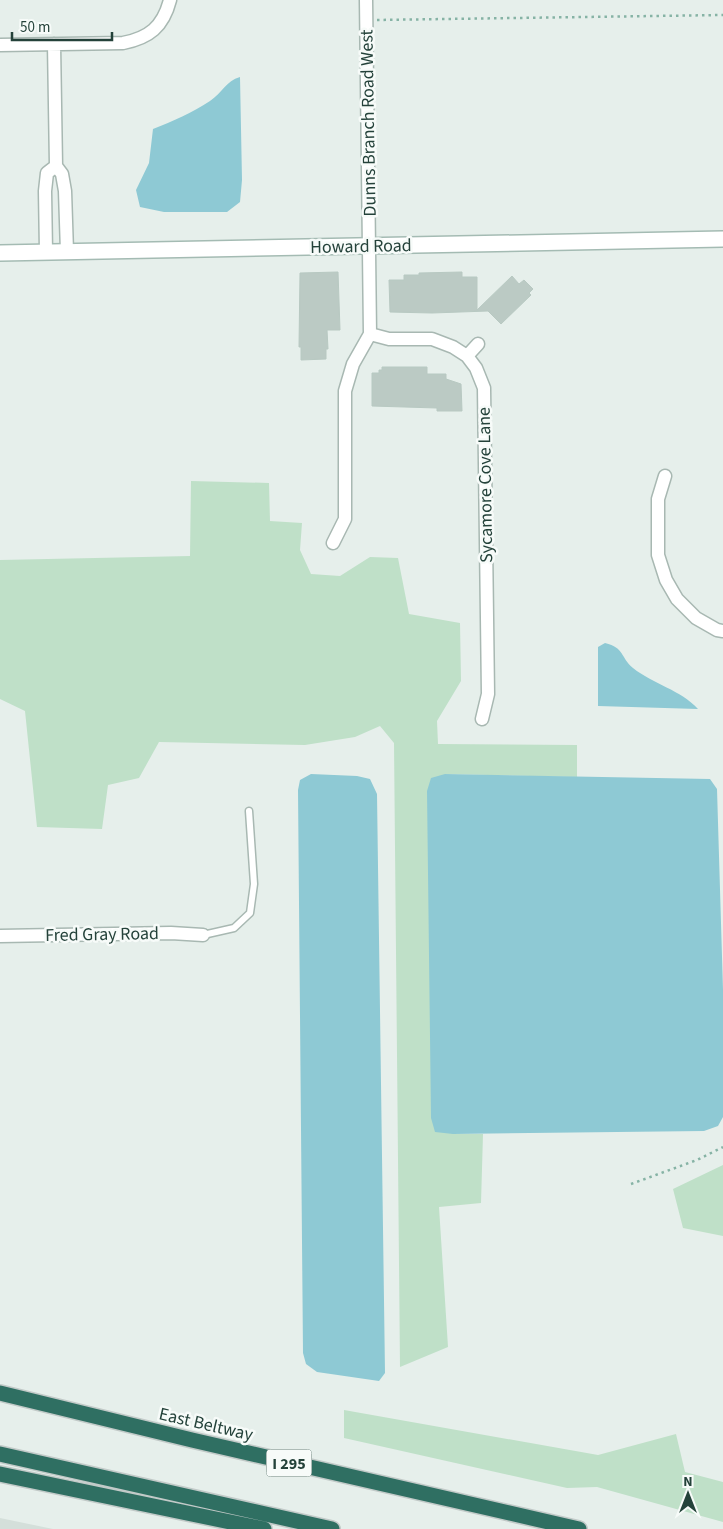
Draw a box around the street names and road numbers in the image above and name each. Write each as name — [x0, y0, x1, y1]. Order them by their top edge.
street label: Dunns Branch Road West — [354, 29, 383, 217]
street label: Howard Road — [310, 233, 412, 260]
street label: Sycamore Cove Lane — [472, 407, 499, 563]
street label: Fred Gray Road — [45, 921, 159, 948]
street label: East Beltway — [156, 1402, 256, 1448]
road number: I 295 — [266, 1450, 312, 1476]

